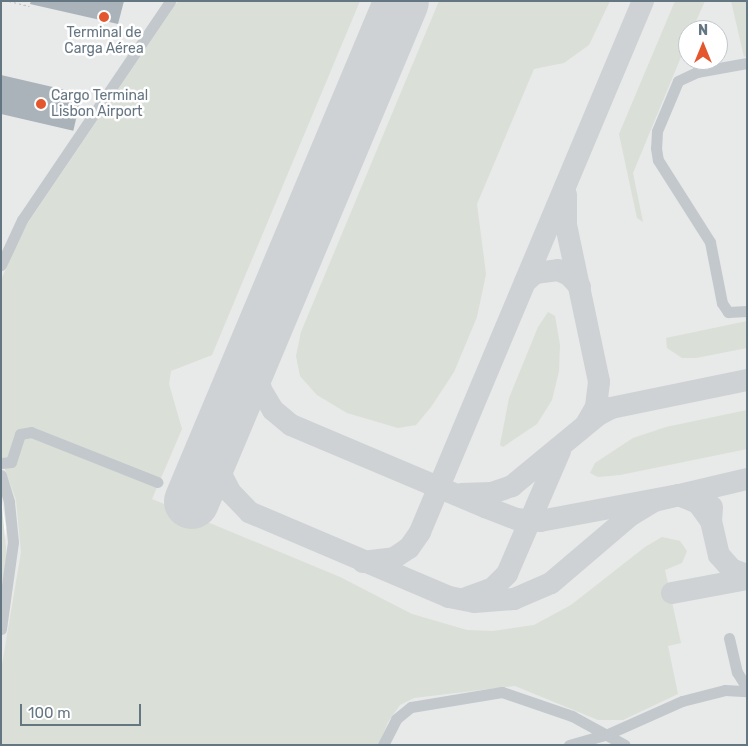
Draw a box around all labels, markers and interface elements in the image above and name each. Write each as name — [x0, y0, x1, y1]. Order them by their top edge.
marker: Terminal de Carga Aérea — [98, 11, 110, 23]
north arrow — [678, 20, 728, 70]
text: N — [698, 22, 708, 39]
place label: Terminal de Carga Aérea — [64, 25, 144, 58]
place label: Cargo Terminal Lisbon Airport — [51, 88, 148, 120]
marker: Cargo Terminal Lisbon Airport — [35, 98, 47, 110]
scale bar — [22, 694, 144, 726]
text: 100 m — [28, 704, 70, 722]

